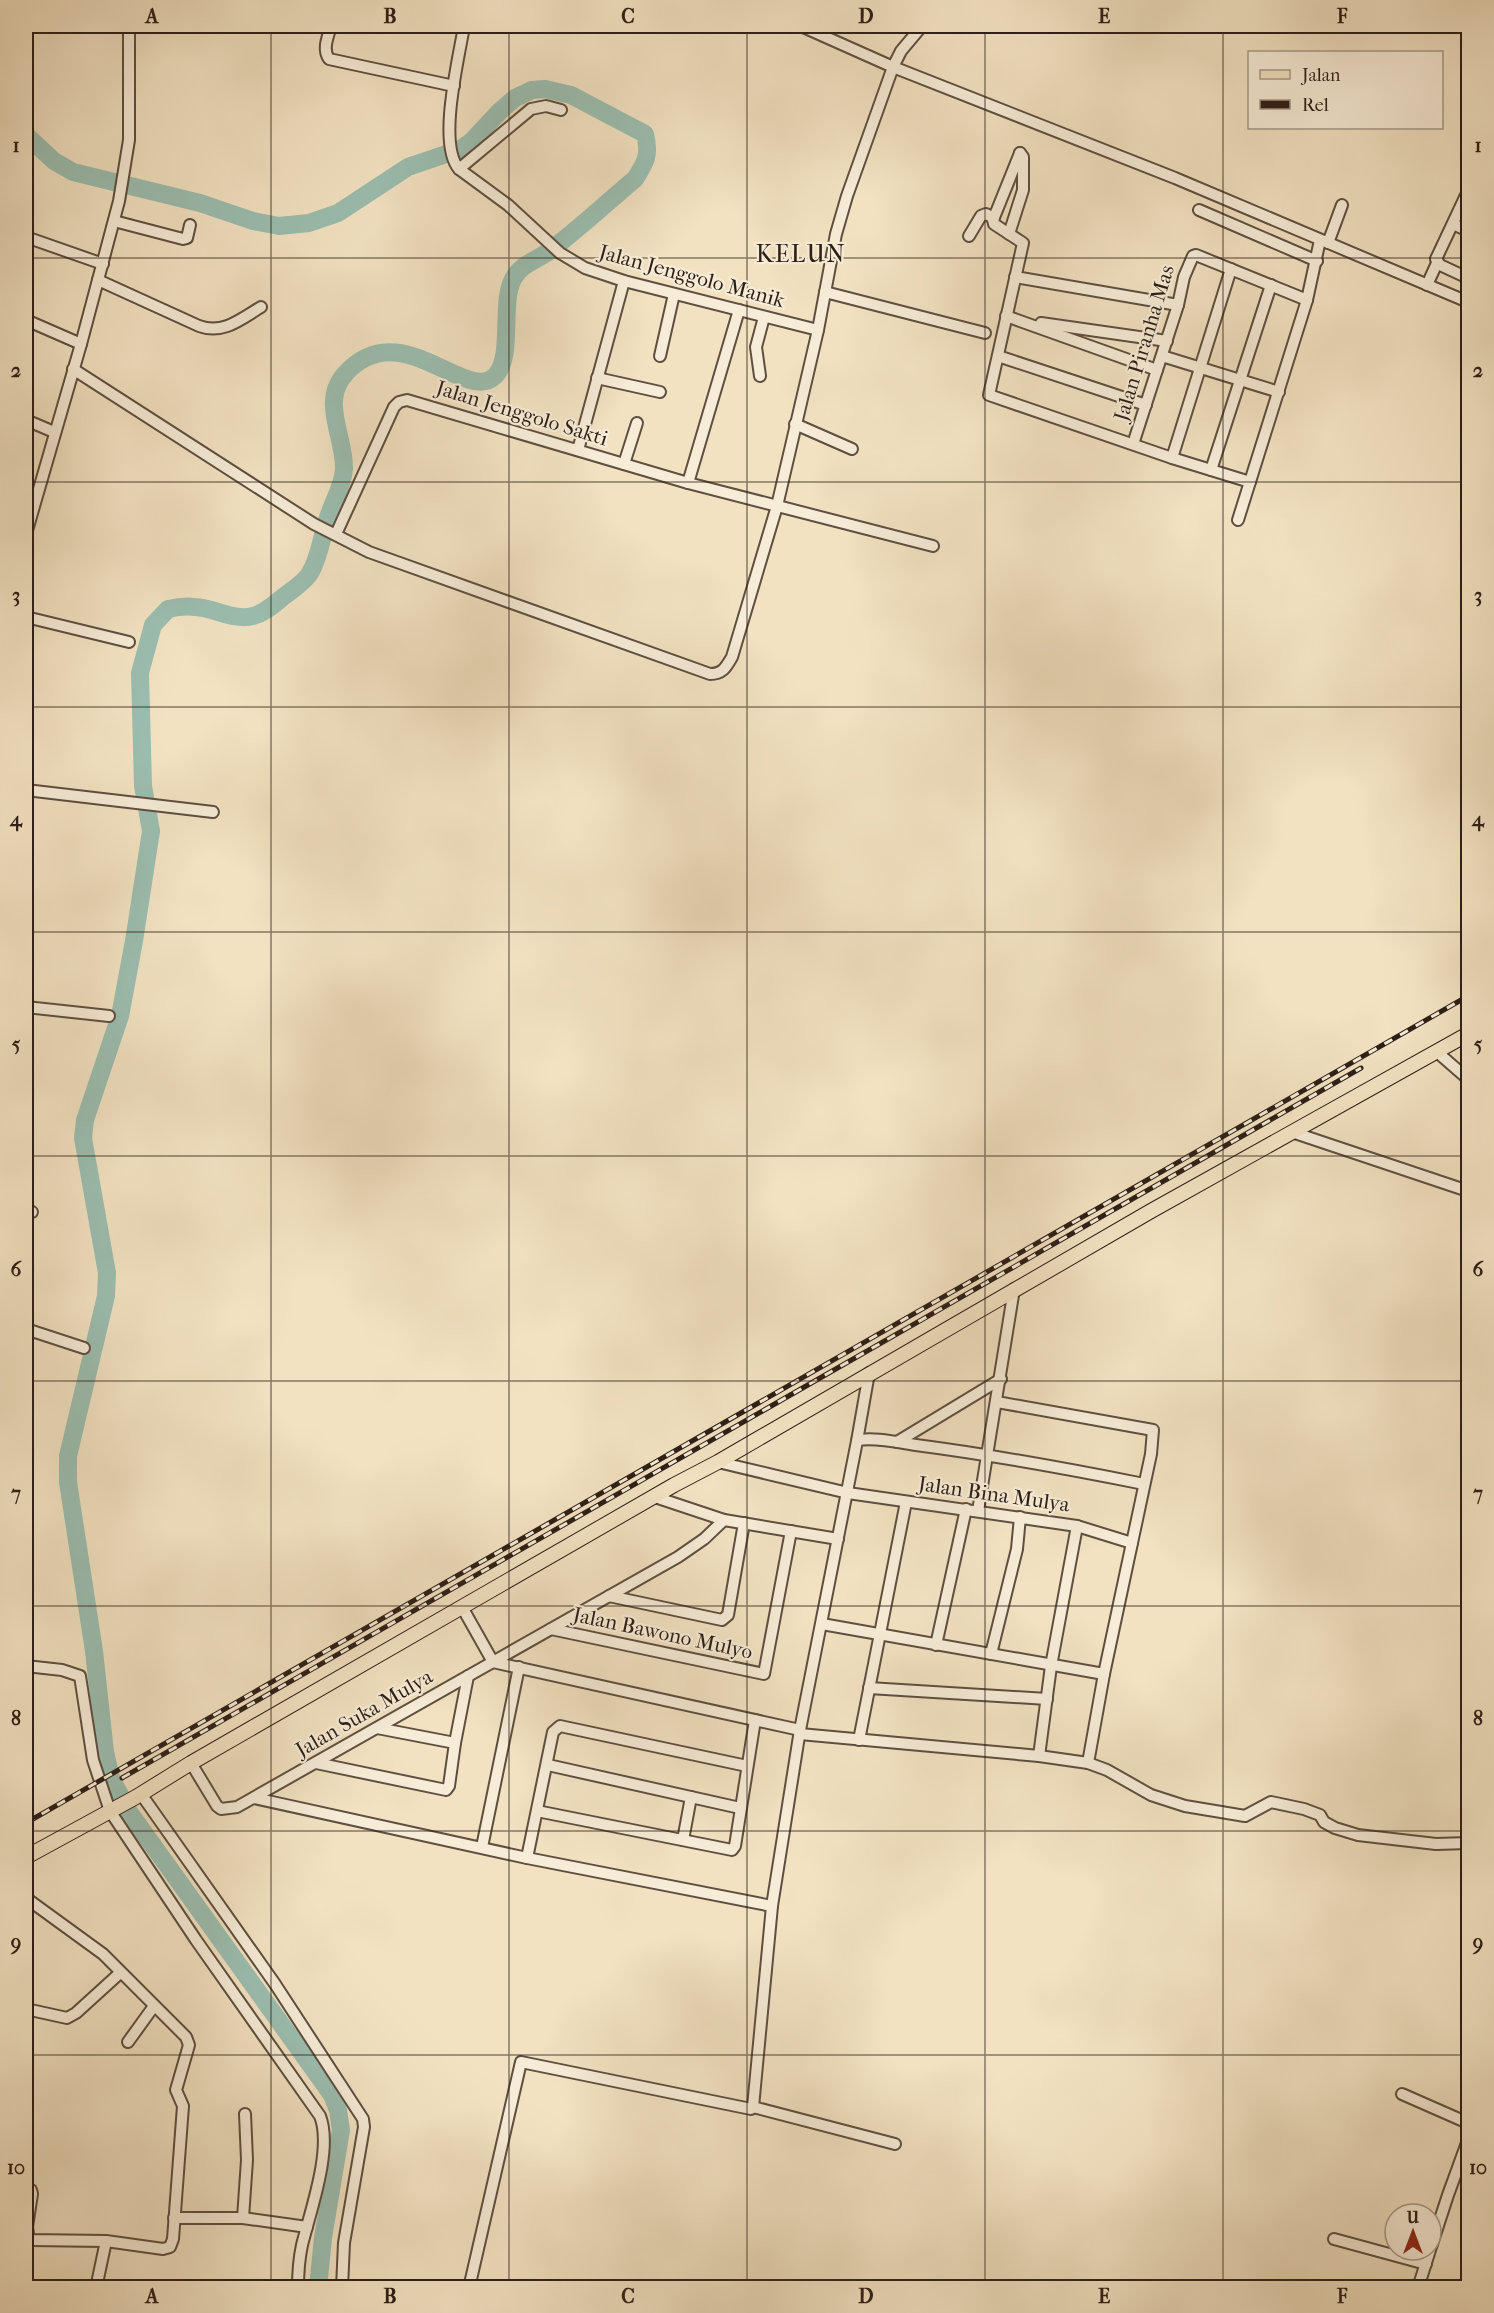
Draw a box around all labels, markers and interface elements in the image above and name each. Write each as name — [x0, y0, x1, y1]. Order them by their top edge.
text: A — [144, 5, 160, 28]
text: B — [383, 5, 397, 28]
text: C — [621, 5, 635, 28]
text: D — [858, 5, 874, 28]
text: E — [1098, 5, 1110, 28]
text: F — [1336, 5, 1348, 28]
legend — [1248, 51, 1443, 129]
text: Jalan — [1300, 65, 1341, 86]
text: Rel — [1302, 95, 1329, 116]
text: 1 — [12, 134, 20, 157]
text: 1 — [1474, 134, 1482, 157]
street label: Jalan Jenggolo Manik — [595, 239, 788, 312]
district label: KELUN — [756, 240, 846, 268]
street label: Jalan Piranha Mas — [1108, 262, 1179, 426]
text: 2 — [11, 359, 21, 382]
text: 2 — [1473, 359, 1483, 382]
street label: Jalan Jenggolo Sakti — [431, 375, 611, 451]
text: 3 — [12, 584, 20, 607]
text: 3 — [1474, 584, 1482, 607]
text: 4 — [9, 808, 23, 832]
text: 4 — [1471, 808, 1485, 832]
text: 5 — [12, 1033, 21, 1056]
text: 5 — [1474, 1033, 1483, 1056]
text: 6 — [11, 1258, 23, 1281]
text: 6 — [1473, 1258, 1485, 1281]
street label: Jalan Bina Mulya — [915, 1471, 1071, 1517]
text: 7 — [10, 1482, 21, 1505]
text: 7 — [1472, 1482, 1483, 1505]
street label: Jalan Bawono Mulyo — [569, 1602, 755, 1664]
street label: Jalan Suka Mulya — [290, 1664, 437, 1763]
text: 8 — [11, 1707, 21, 1730]
text: 8 — [1473, 1707, 1483, 1730]
text: 9 — [10, 1932, 21, 1955]
text: 9 — [1472, 1932, 1483, 1955]
text: 10 — [7, 2156, 25, 2179]
text: 10 — [1469, 2156, 1487, 2179]
north arrow — [1383, 2202, 1443, 2262]
text: U — [1406, 2208, 1420, 2227]
text: A — [144, 2285, 160, 2308]
text: B — [383, 2285, 397, 2308]
text: C — [621, 2285, 635, 2308]
text: D — [858, 2285, 874, 2308]
text: E — [1098, 2285, 1110, 2308]
text: F — [1336, 2285, 1348, 2308]

